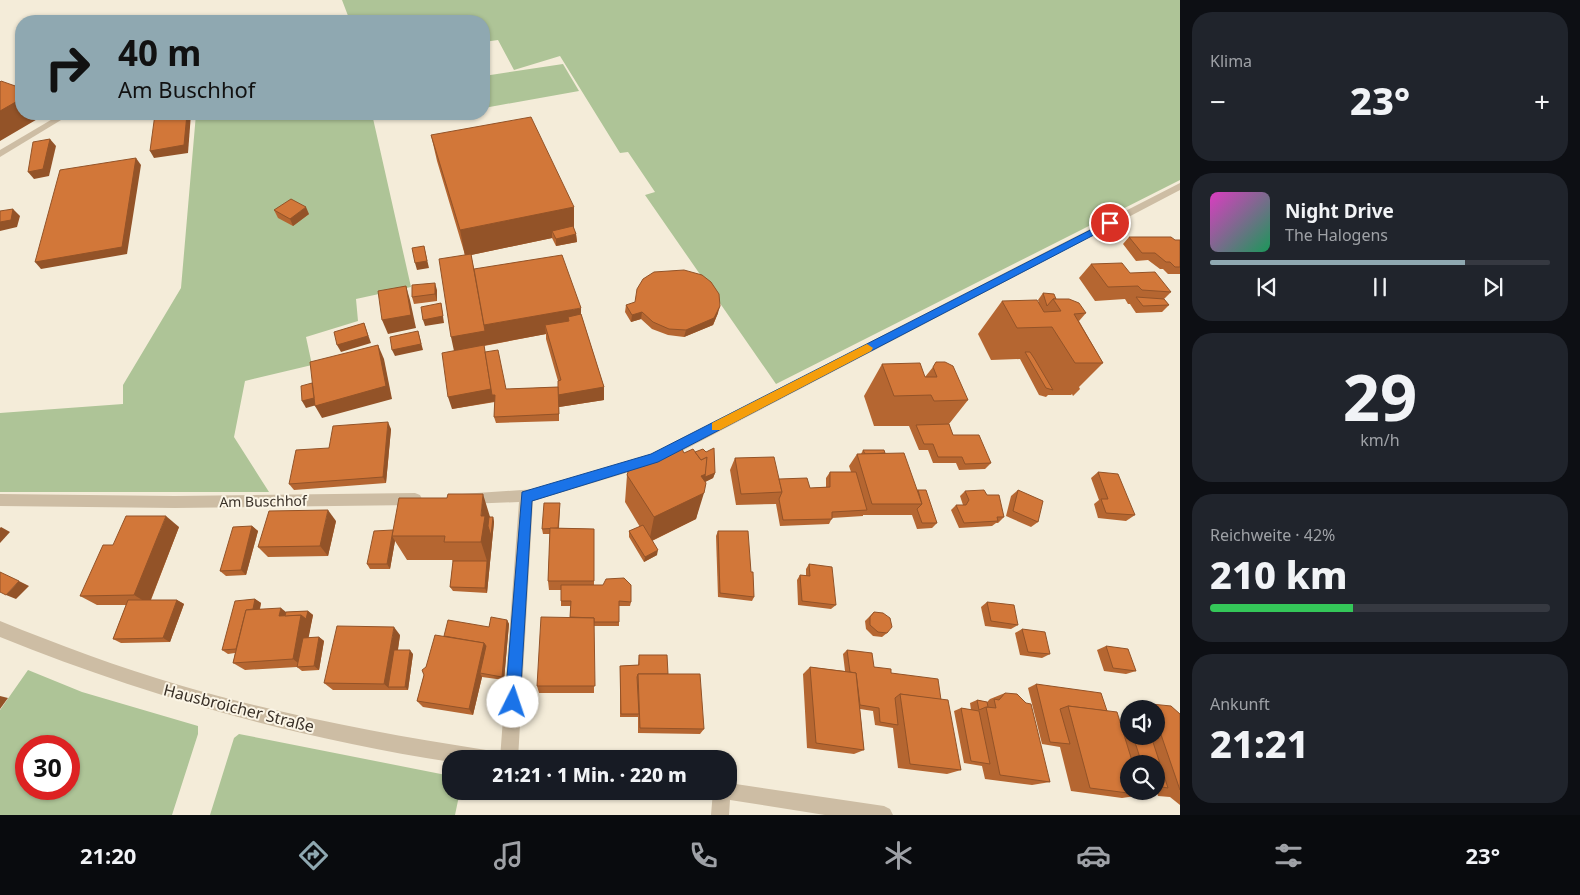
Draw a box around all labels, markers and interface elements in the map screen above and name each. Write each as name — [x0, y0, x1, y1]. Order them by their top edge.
text: 40 m — [118, 29, 201, 76]
icon: right — [35, 35, 100, 100]
text: Klima — [1210, 50, 1252, 72]
text: Am Buschhof — [118, 74, 255, 104]
text: 23° — [1350, 74, 1410, 126]
text: − — [1210, 82, 1226, 120]
text: + — [1534, 82, 1550, 120]
text: Night Drive — [1285, 198, 1394, 224]
pin — [1089, 202, 1131, 244]
icon: arrive — [1096, 209, 1124, 237]
text: The Halogens — [1285, 224, 1388, 246]
icon: previous — [1253, 273, 1281, 301]
icon: pause — [1366, 273, 1394, 301]
icon: next — [1479, 273, 1507, 301]
text: 29 — [1343, 352, 1417, 440]
text: km/h — [1360, 429, 1400, 451]
street label: Am Buschhof — [219, 491, 308, 511]
text: Reichweite · 42% — [1210, 524, 1335, 546]
text: 210 km — [1210, 548, 1348, 600]
position arrow — [486, 675, 538, 727]
street label: Hausbroicher Straße — [161, 679, 317, 737]
text: Ankunft — [1210, 693, 1270, 715]
map controls — [1120, 700, 1165, 800]
button: sound — [1120, 700, 1165, 745]
text: 21:21 — [1210, 717, 1309, 769]
speed limit sign: 30 — [15, 735, 80, 800]
button: search — [1120, 755, 1165, 800]
text: 21:21 · 1 Min. · 220 m — [492, 762, 687, 788]
icon: directions — [296, 838, 331, 873]
icon: music — [491, 838, 526, 873]
icon: phone — [686, 838, 721, 873]
icon: climate — [881, 838, 916, 873]
icon: car — [1076, 838, 1111, 873]
icon: filters — [1271, 838, 1306, 873]
text: 21:20 — [80, 840, 136, 870]
text: 23° — [1465, 840, 1500, 870]

